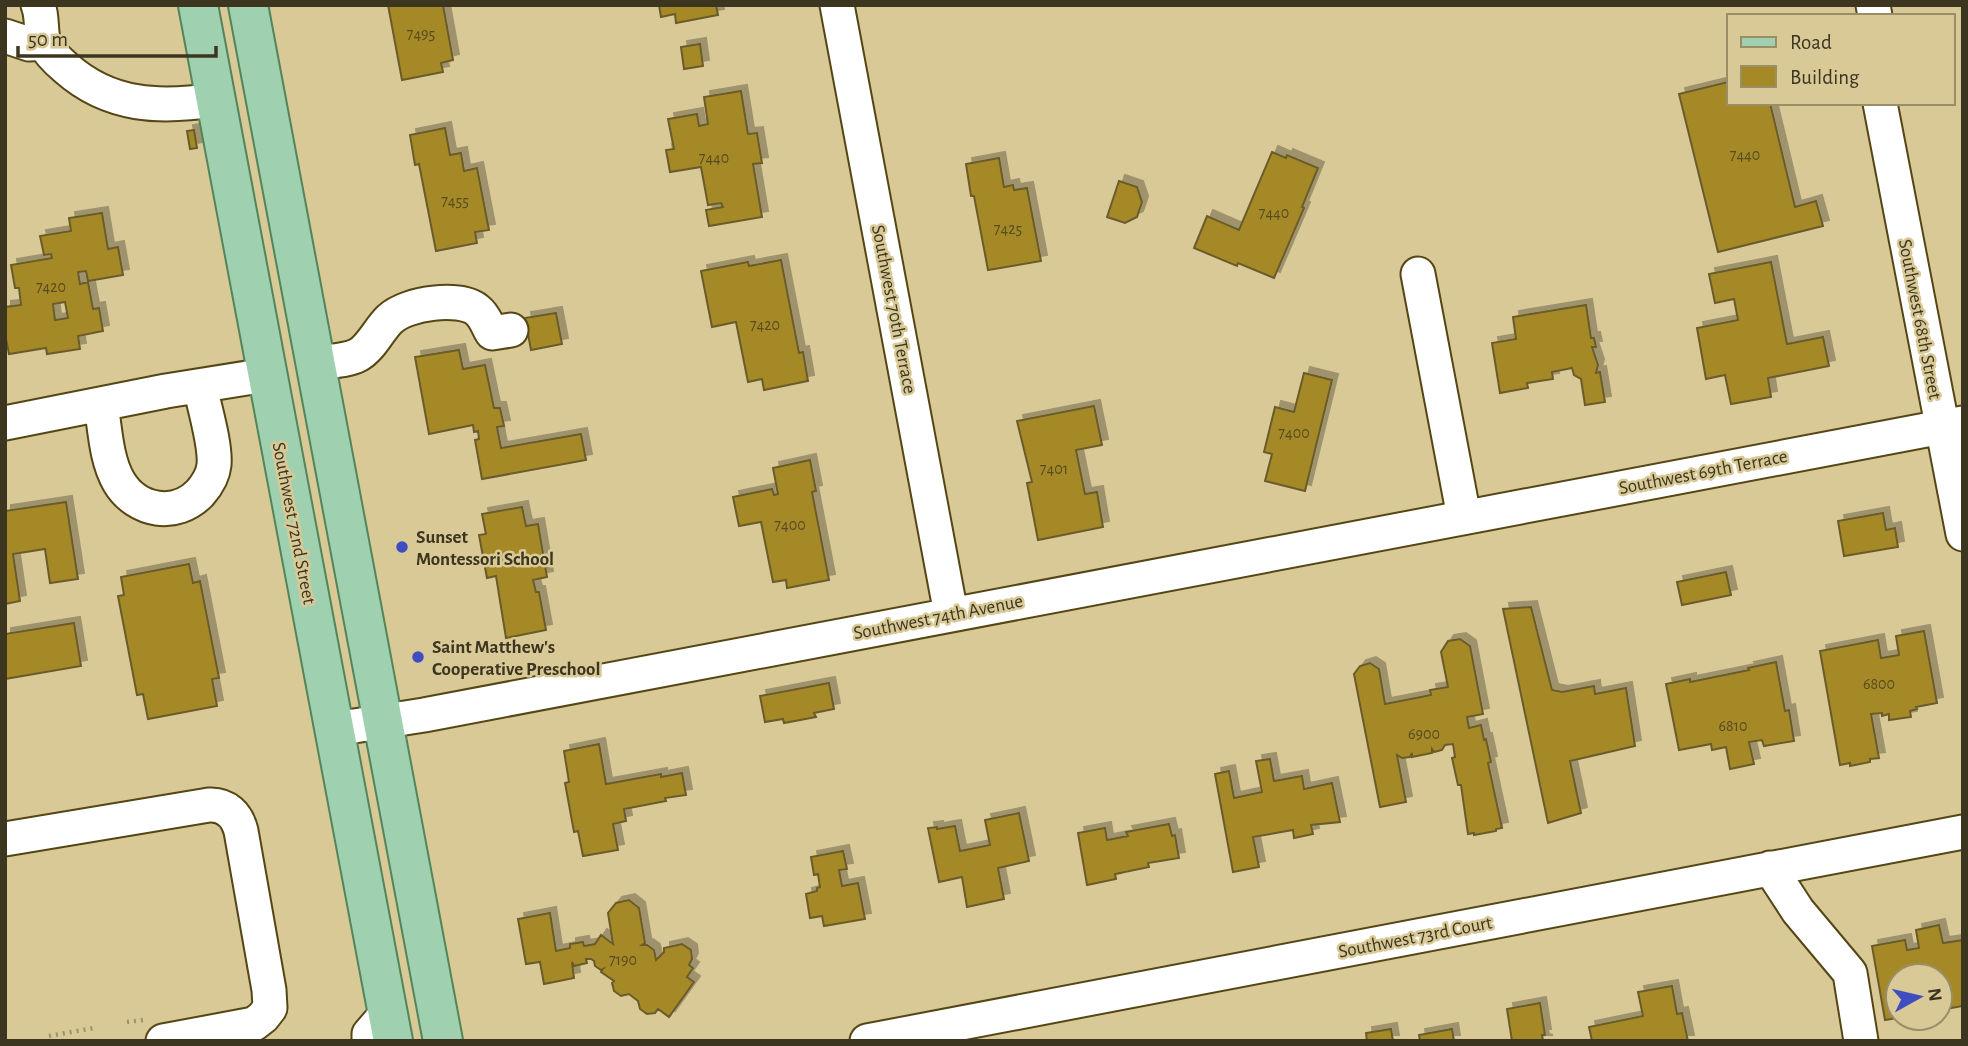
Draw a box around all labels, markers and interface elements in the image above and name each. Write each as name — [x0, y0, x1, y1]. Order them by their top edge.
scale bar — [18, 14, 215, 58]
legend — [1727, 14, 1954, 105]
house number: 7495 — [407, 26, 435, 42]
text: 50 m — [28, 29, 68, 50]
text: Road — [1790, 32, 1832, 53]
text: Building — [1790, 67, 1860, 88]
house number: 7440 — [1730, 147, 1760, 163]
house number: 7440 — [699, 150, 729, 166]
house number: 7455 — [441, 193, 469, 209]
house number: 7440 — [1259, 205, 1289, 221]
house number: 7425 — [994, 221, 1022, 237]
street label: Southwest 70th Terrace — [868, 223, 919, 395]
street label: Southwest 68th Street — [1895, 238, 1944, 401]
house number: 7420 — [36, 279, 66, 295]
house number: 7420 — [750, 317, 780, 333]
house number: 7400 — [1278, 425, 1310, 441]
street label: Southwest 72nd Street — [268, 441, 319, 606]
street label: Southwest 69th Terrace — [1617, 447, 1789, 498]
house number: 7401 — [1040, 461, 1068, 477]
house number: 7400 — [774, 517, 806, 533]
place label: Sunset Montessori School — [416, 528, 554, 569]
marker: Sunset Montessori School — [394, 539, 410, 555]
street label: Southwest 74th Avenue — [852, 592, 1025, 643]
place label: Saint Matthew's Cooperative Preschool — [432, 638, 601, 679]
marker: Saint Matthew's Cooperative Preschool — [410, 649, 426, 665]
house number: 6800 — [1863, 676, 1895, 692]
house number: 6810 — [1718, 718, 1748, 734]
house number: 6900 — [1408, 726, 1440, 742]
street label: Southwest 73rd Court — [1337, 913, 1494, 962]
house number: 7190 — [609, 952, 637, 968]
north arrow — [1884, 962, 1954, 1032]
text: N — [1924, 987, 1945, 1003]

